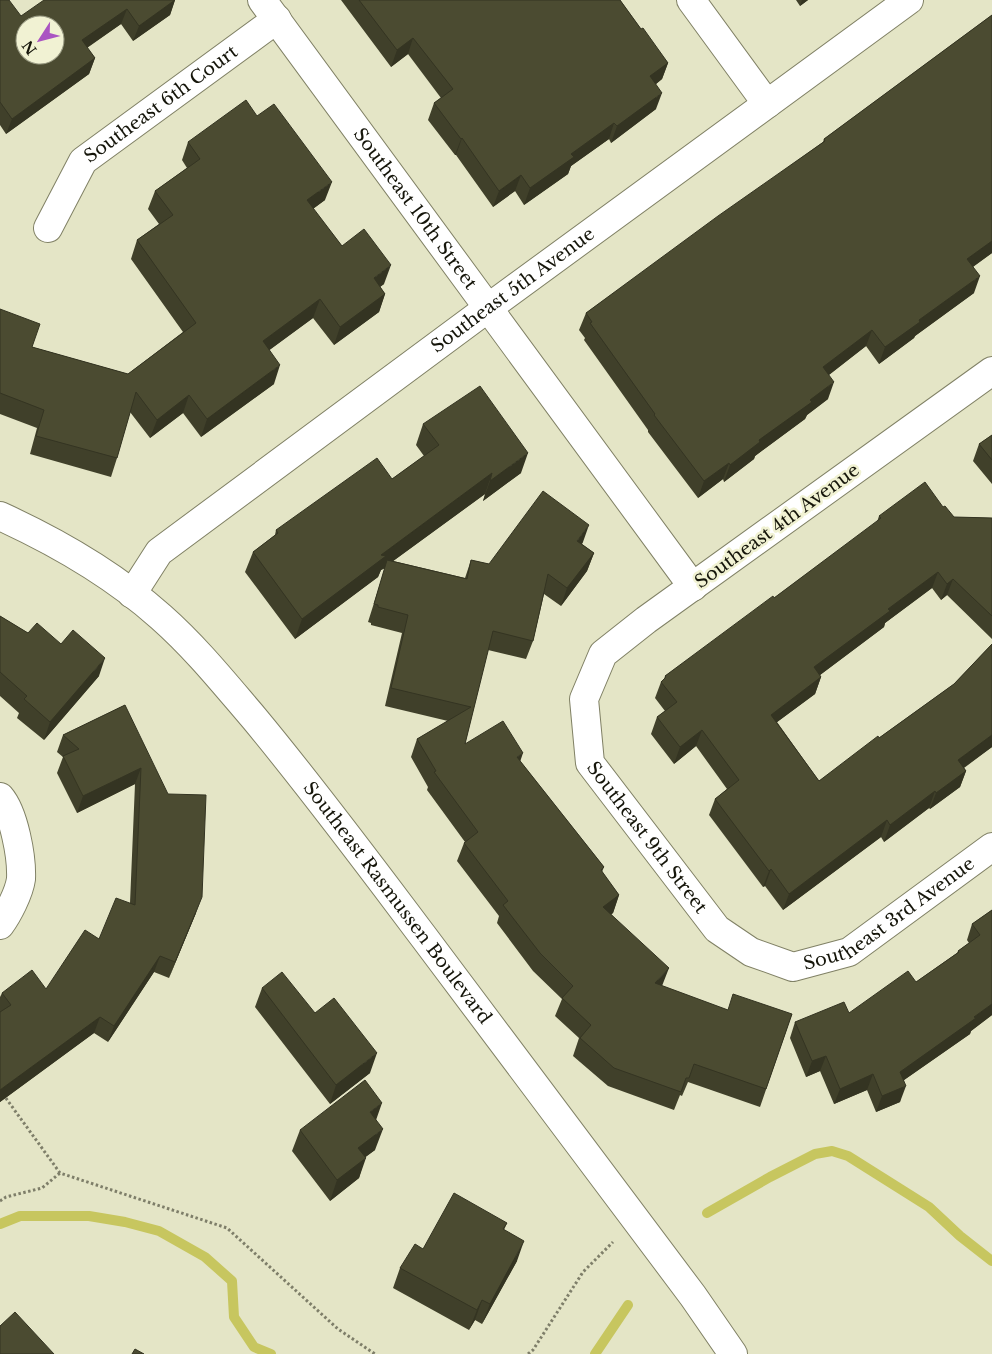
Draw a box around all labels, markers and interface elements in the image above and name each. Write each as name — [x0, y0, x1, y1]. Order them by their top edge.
north arrow — [15, 15, 65, 65]
text: N — [18, 37, 41, 58]
street label: Southeast 6th Court — [80, 40, 242, 168]
street label: Southeast 10th Street — [349, 124, 482, 294]
street label: Southeast 5th Avenue — [427, 223, 599, 358]
street label: Southeast 4th Avenue — [691, 459, 863, 593]
street label: Southeast 9th Street — [582, 757, 712, 918]
street label: Southeast Rasmussen Boulevard — [299, 777, 496, 1028]
street label: Southeast 3rd Avenue — [801, 853, 979, 975]

